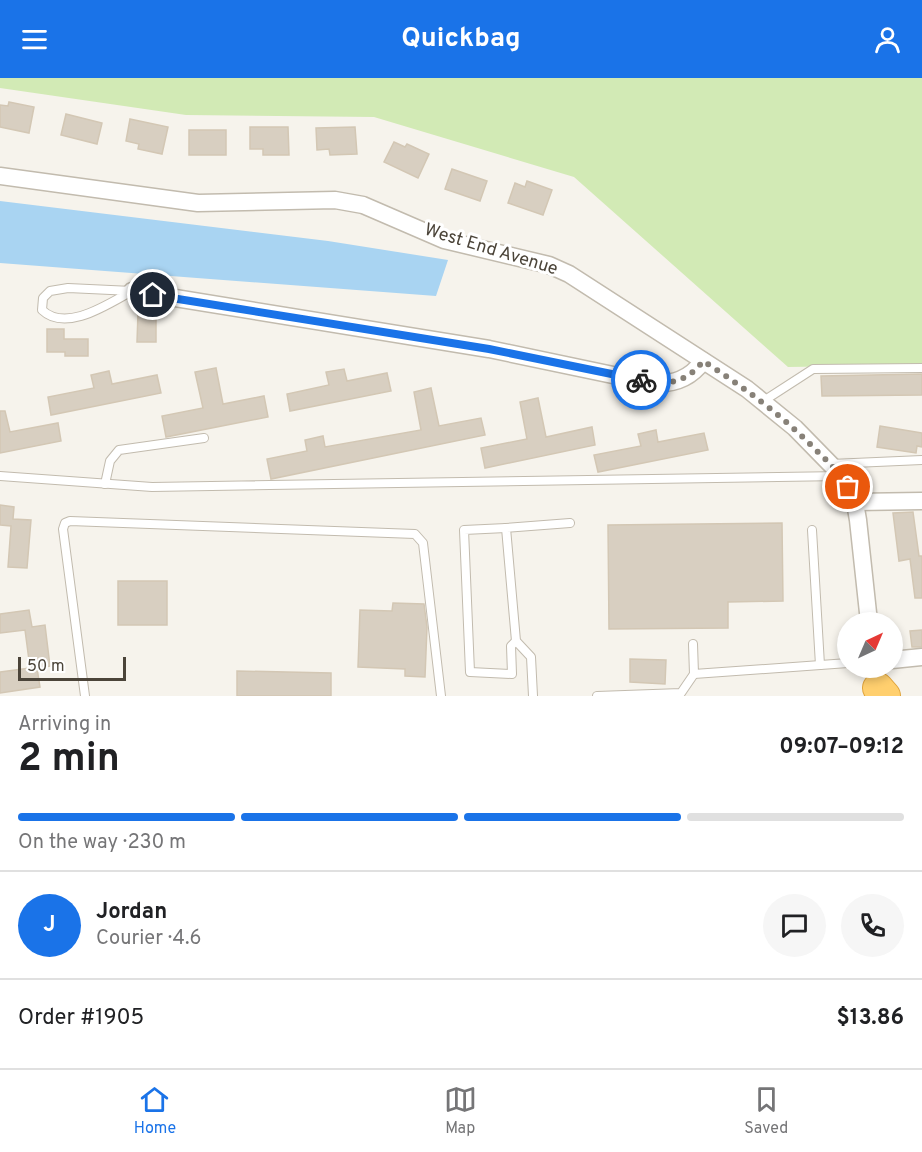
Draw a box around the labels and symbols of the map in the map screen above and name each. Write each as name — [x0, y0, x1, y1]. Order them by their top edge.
street label: West End Avenue — [421, 219, 561, 281]
pin — [127, 269, 178, 320]
courier — [611, 350, 671, 410]
pin — [822, 461, 873, 512]
north arrow — [837, 612, 903, 678]
scale bar — [18, 654, 126, 682]

